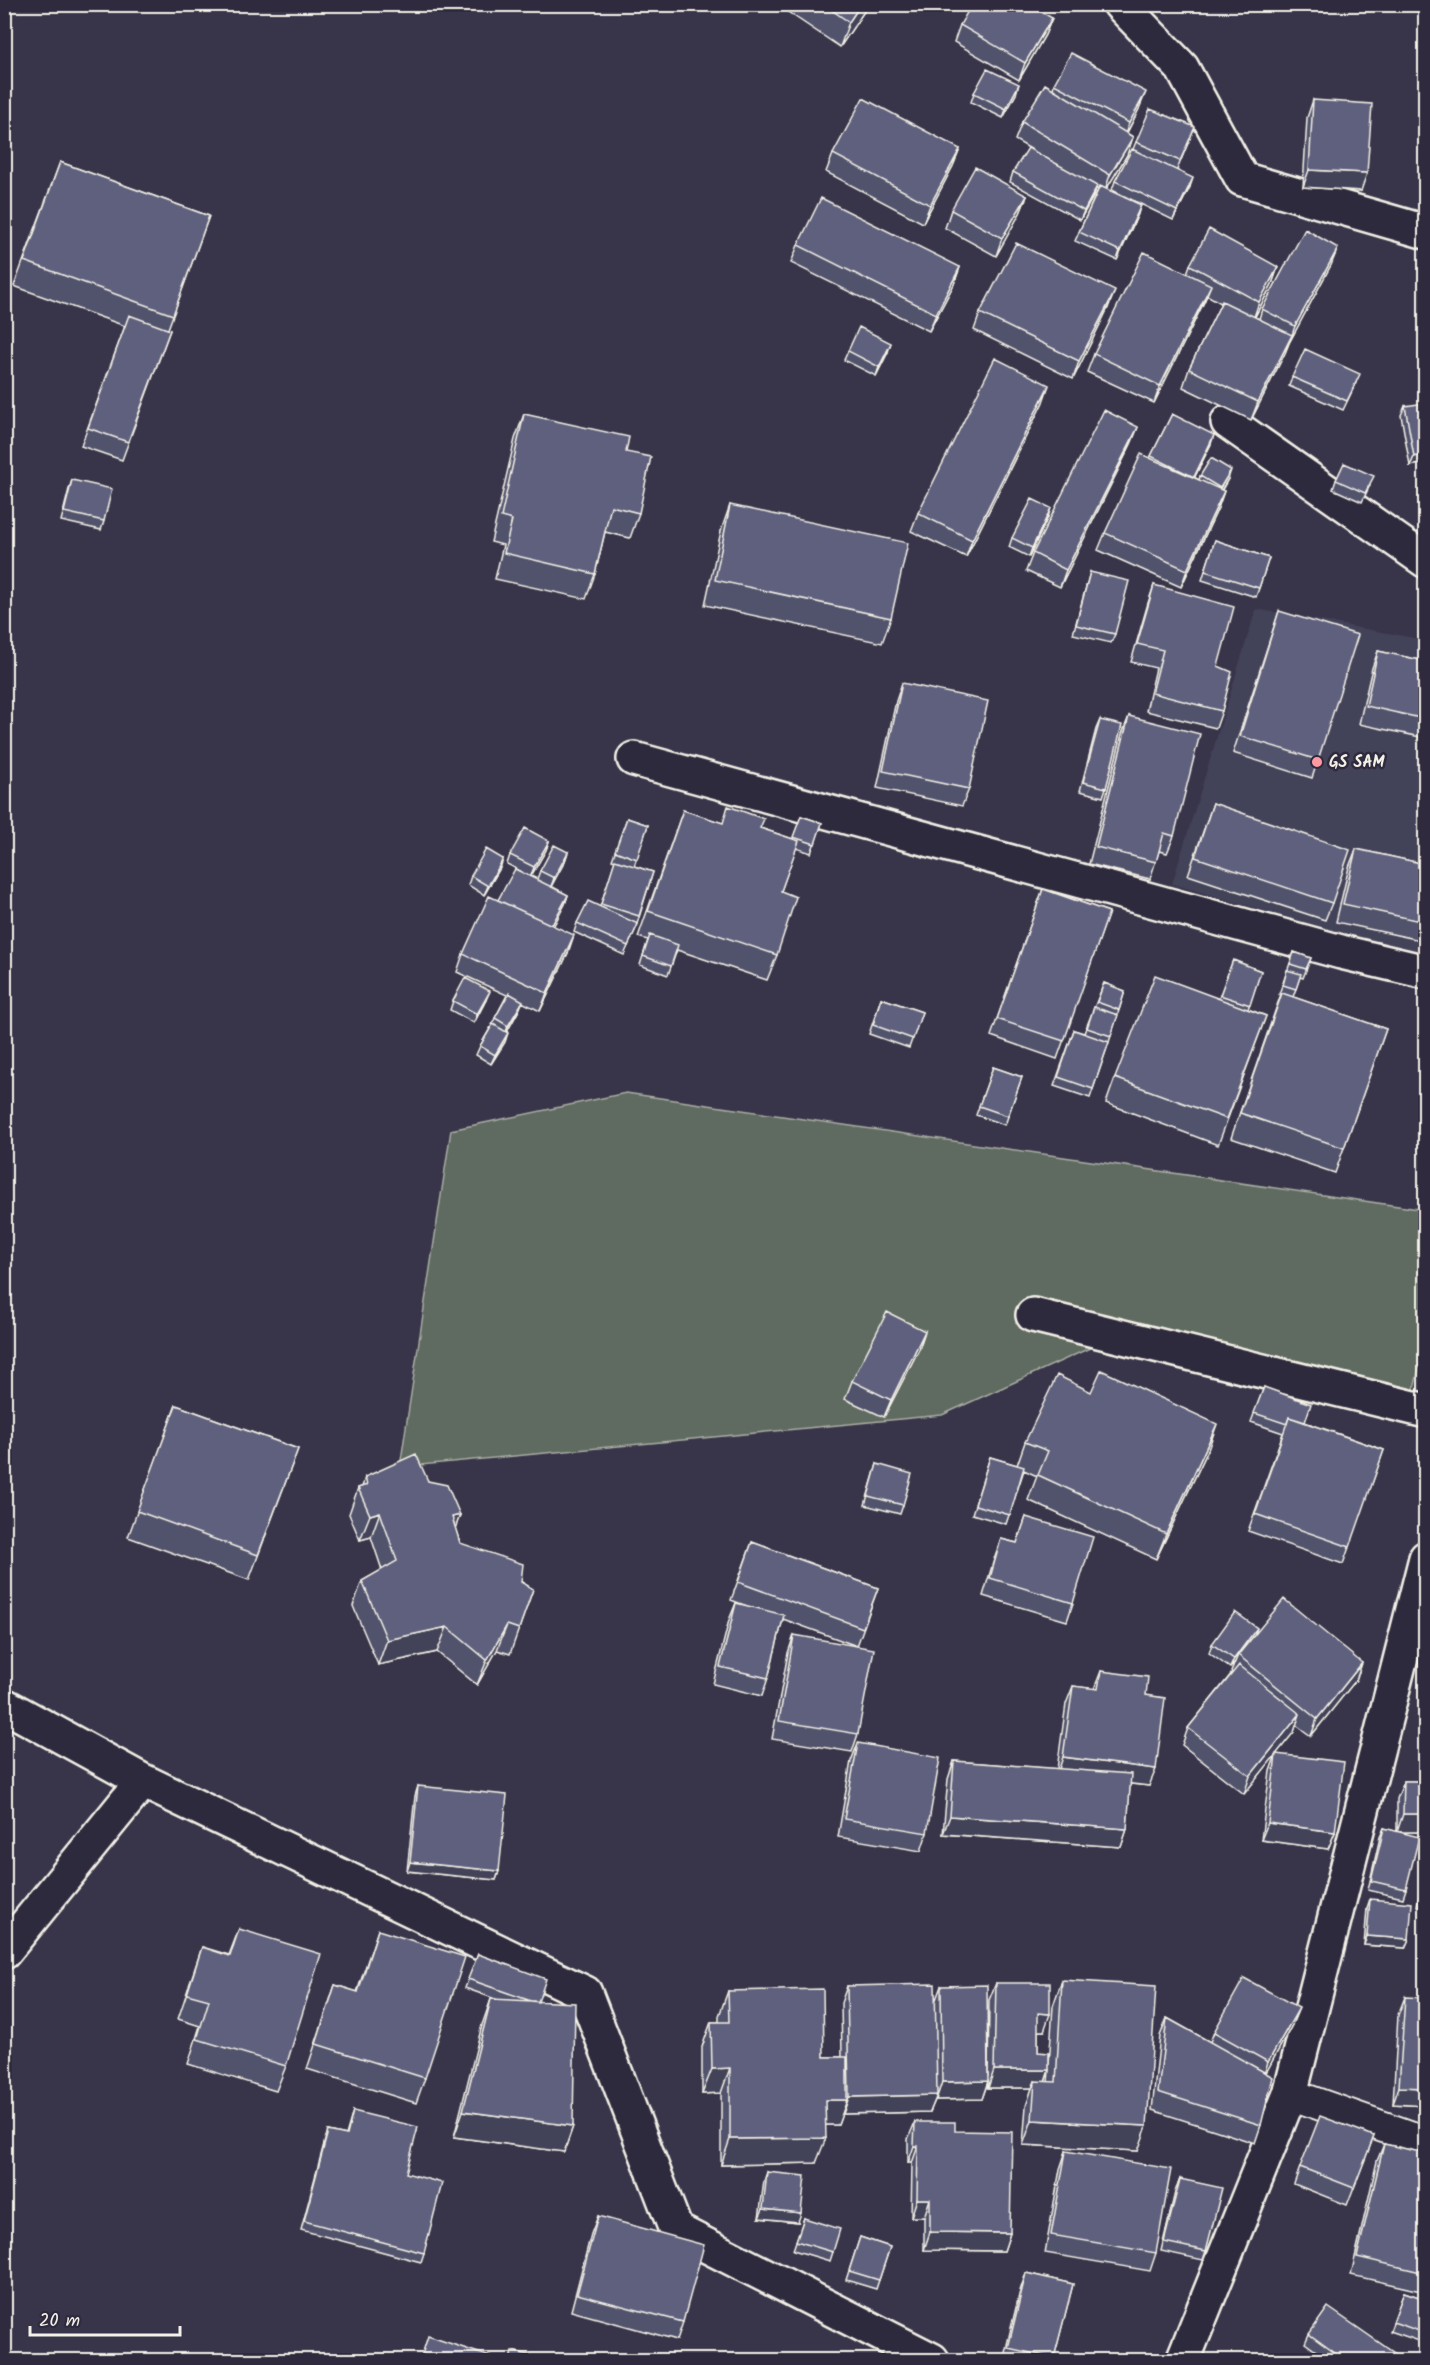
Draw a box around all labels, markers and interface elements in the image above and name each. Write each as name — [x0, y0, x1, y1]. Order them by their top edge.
place label: GS SAM — [1329, 750, 1385, 775]
marker: GS SAM — [1310, 755, 1324, 769]
scale bar — [30, 2299, 180, 2337]
text: 20 m — [39, 2307, 80, 2336]

